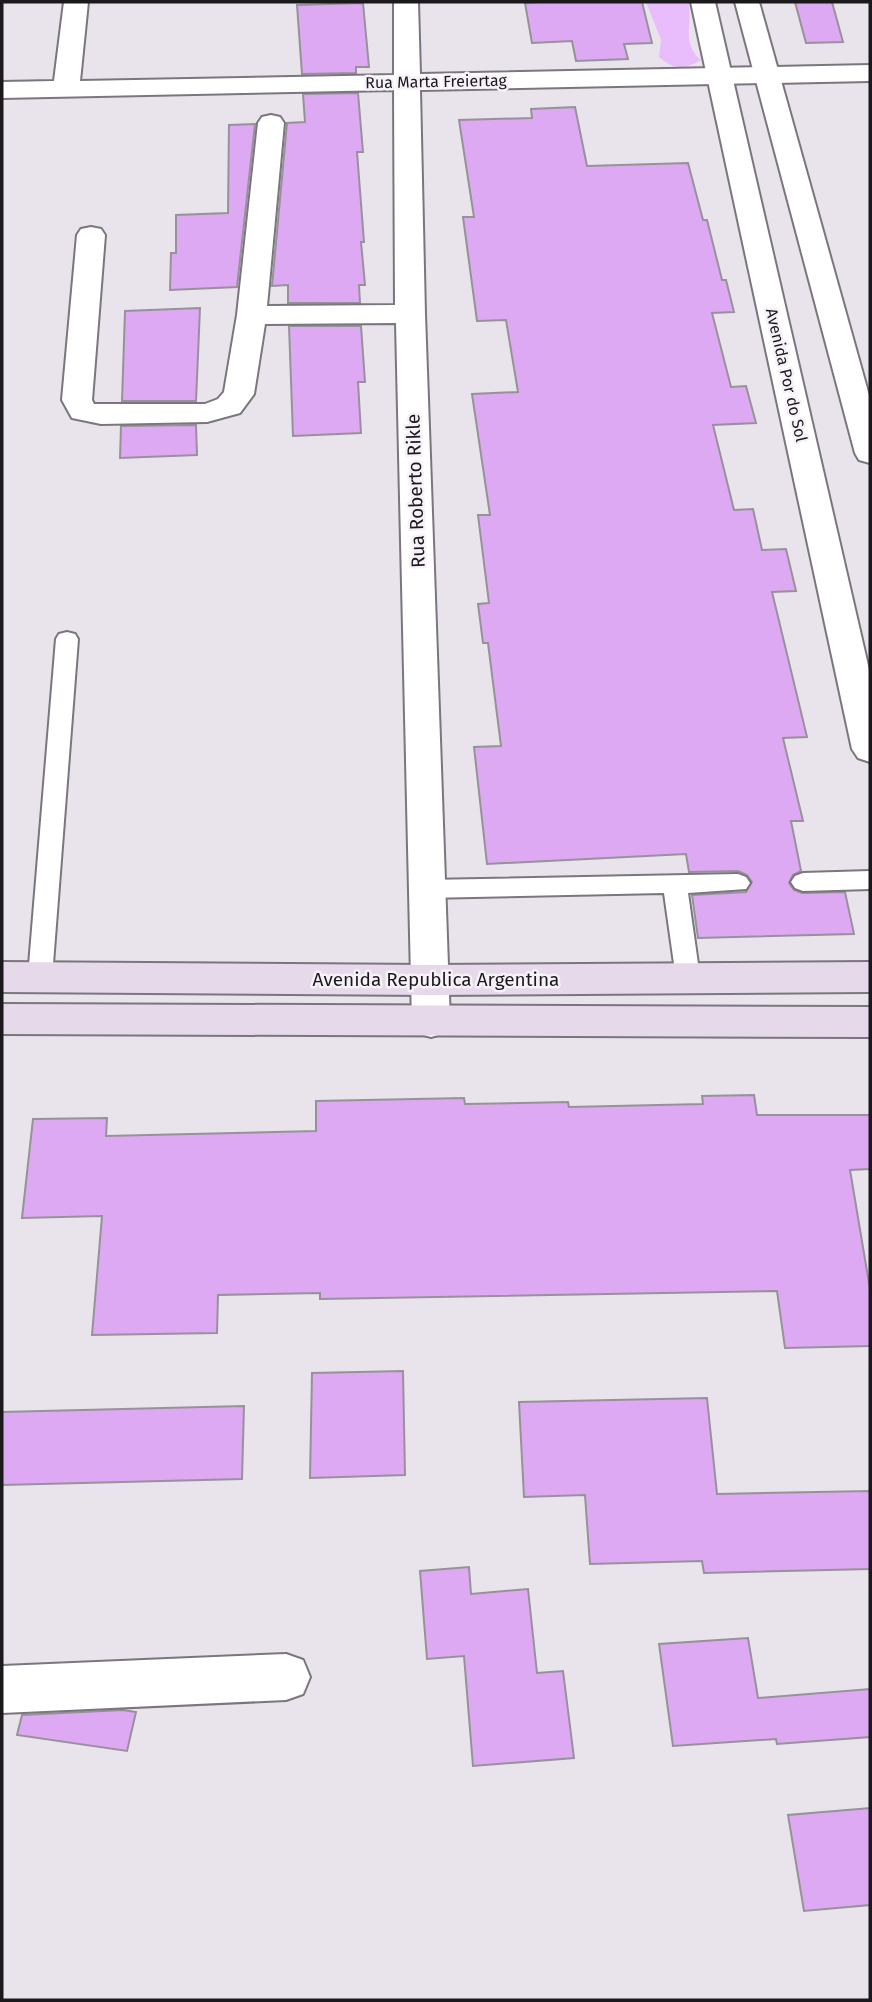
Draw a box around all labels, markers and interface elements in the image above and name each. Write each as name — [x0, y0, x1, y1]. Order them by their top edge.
street label: Rua Marta Freiertag — [365, 71, 508, 92]
street label: Avenida Por do Sol — [762, 306, 811, 444]
street label: Rua Roberto Rikle — [401, 413, 430, 569]
street label: Avenida Republica Argentina — [313, 968, 559, 991]

